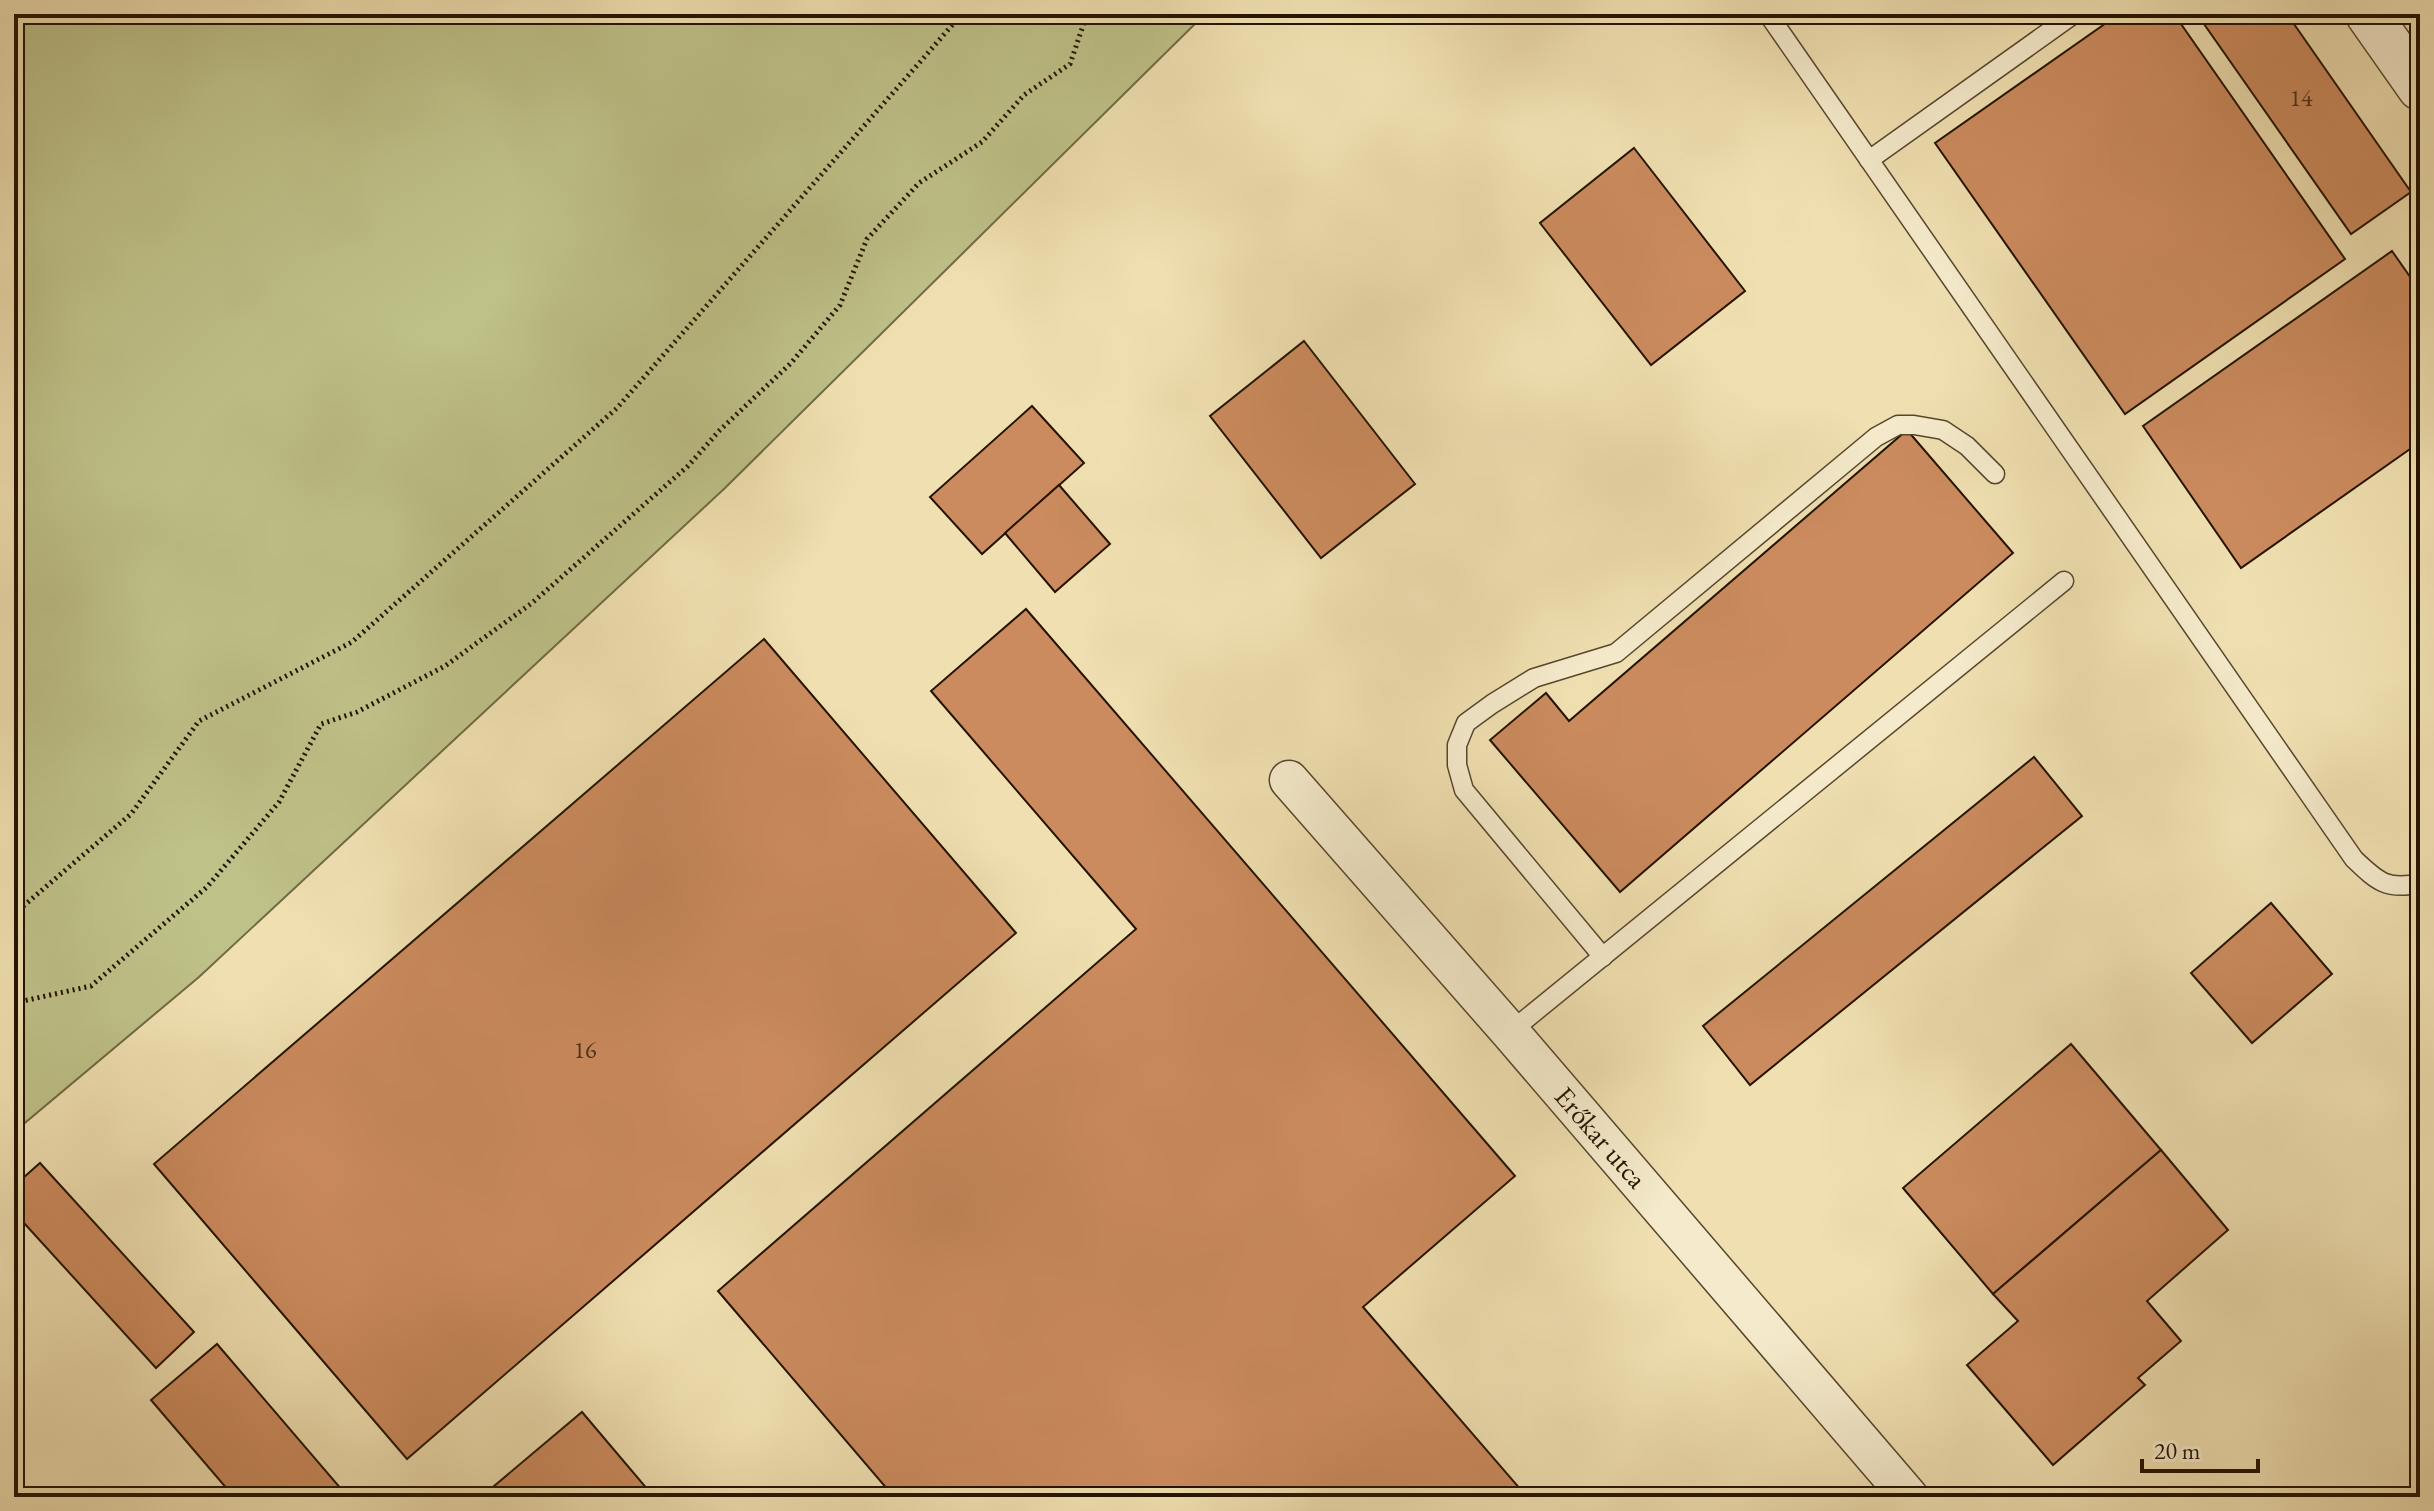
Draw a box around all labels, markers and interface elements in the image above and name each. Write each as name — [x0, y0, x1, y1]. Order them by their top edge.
house number: 14 — [2289, 82, 2313, 113]
house number: 16 — [573, 1034, 597, 1065]
street label: Erőkar utca — [1547, 1079, 1656, 1196]
scale bar — [2142, 1423, 2258, 1473]
text: 20 m — [2154, 1435, 2201, 1466]

